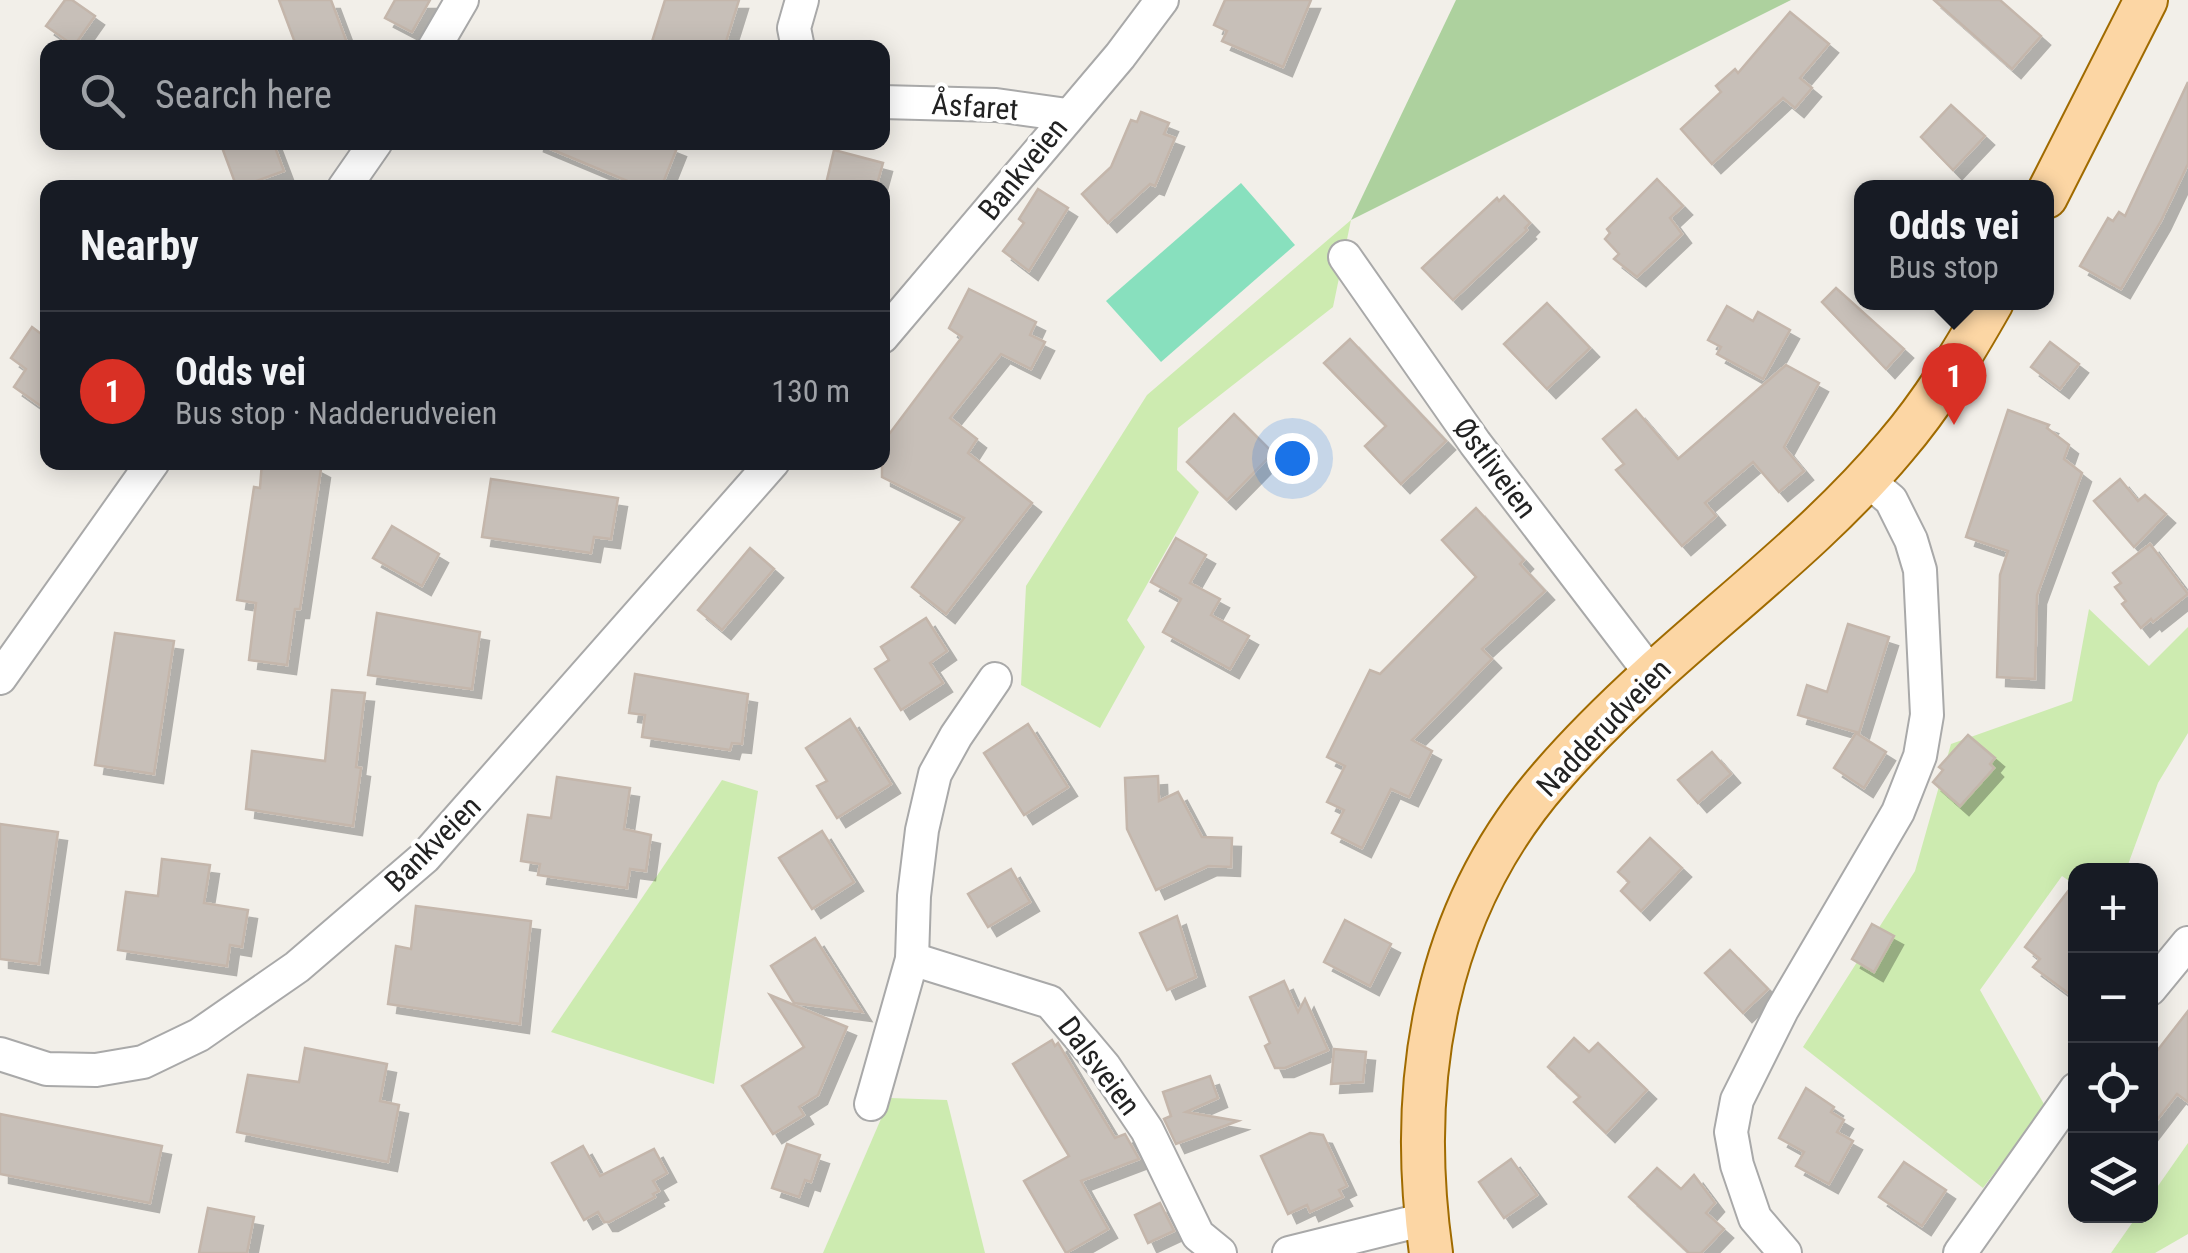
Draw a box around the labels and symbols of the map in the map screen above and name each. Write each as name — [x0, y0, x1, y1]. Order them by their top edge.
street label: Åsfaret — [931, 85, 1020, 127]
street label: Bankveien — [971, 111, 1074, 227]
pin: 1 — [1922, 342, 1986, 425]
street label: Østliveien — [1446, 411, 1544, 525]
your location — [1267, 433, 1318, 484]
street label: Nadderudveien — [1529, 652, 1678, 804]
street label: Bankveien — [377, 788, 488, 899]
street label: Dalsveien — [1051, 1010, 1148, 1122]

